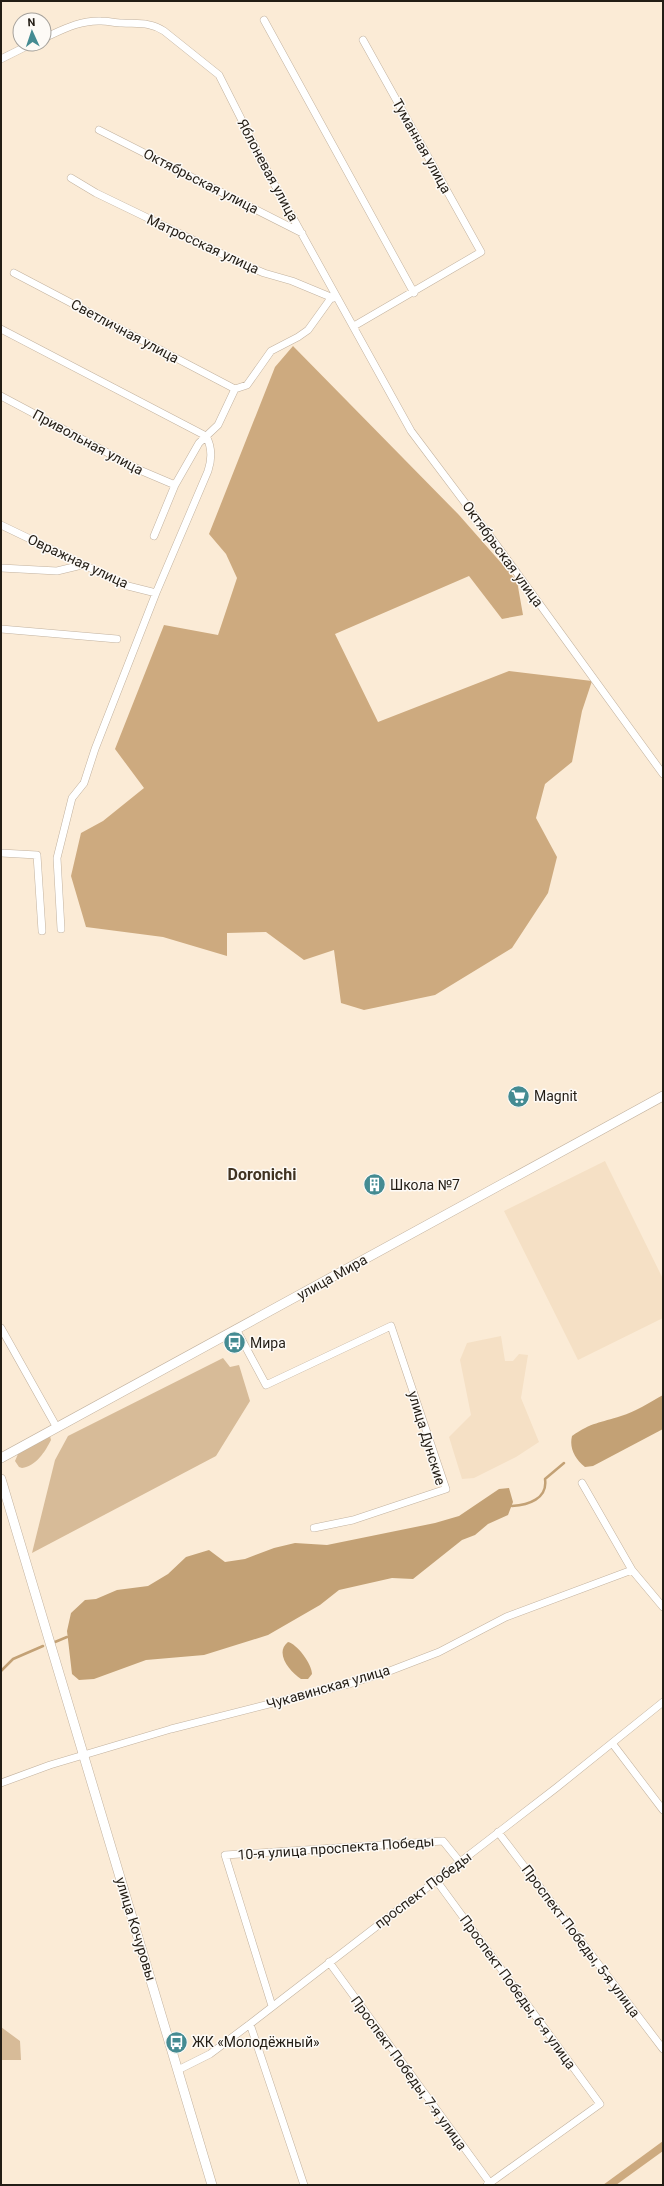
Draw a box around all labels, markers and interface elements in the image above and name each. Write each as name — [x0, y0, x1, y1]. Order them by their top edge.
north arrow — [12, 12, 52, 52]
text: N — [27, 16, 36, 29]
street label: Туманная улица — [389, 96, 455, 196]
street label: Яблоневая улица — [234, 116, 302, 224]
street label: Октябрьская улица — [141, 145, 261, 217]
street label: Матросская улица — [144, 211, 262, 277]
street label: Светличная улица — [68, 296, 182, 366]
street label: Привольная улица — [30, 406, 146, 478]
street label: Октябрьская улица — [459, 498, 547, 610]
street label: Овражная улица — [25, 531, 131, 591]
supermarket icon: Magnit — [506, 1083, 532, 1109]
place label: Magnit — [534, 1088, 578, 1104]
district label: Doronichi — [228, 1165, 296, 1184]
building icon: Школа №7 — [361, 1172, 387, 1198]
place label: Школа №7 — [390, 1177, 460, 1193]
street label: улица Мира — [294, 1251, 370, 1303]
bus stop icon: Мира — [222, 1330, 248, 1356]
place label: Мира — [250, 1335, 286, 1351]
street label: улица Дунские — [405, 1389, 449, 1487]
street label: Чукавинская улица — [264, 1662, 392, 1712]
street label: 10-я улица проспекта Победы — [237, 1833, 435, 1863]
street label: проспект Победы — [371, 1848, 475, 1932]
street label: Проспект Победы, 5-я улица — [519, 1862, 643, 2020]
street label: улица Кочуровы — [113, 1875, 159, 1983]
street label: Проспект Победы, 6-я улица — [457, 1912, 579, 2072]
street label: Проспект Победы, 7-я улица — [348, 1993, 470, 2153]
bus stop icon: ЖК «Молодёжный» — [163, 2029, 189, 2055]
place label: ЖК «Молодёжный» — [192, 2034, 320, 2050]

